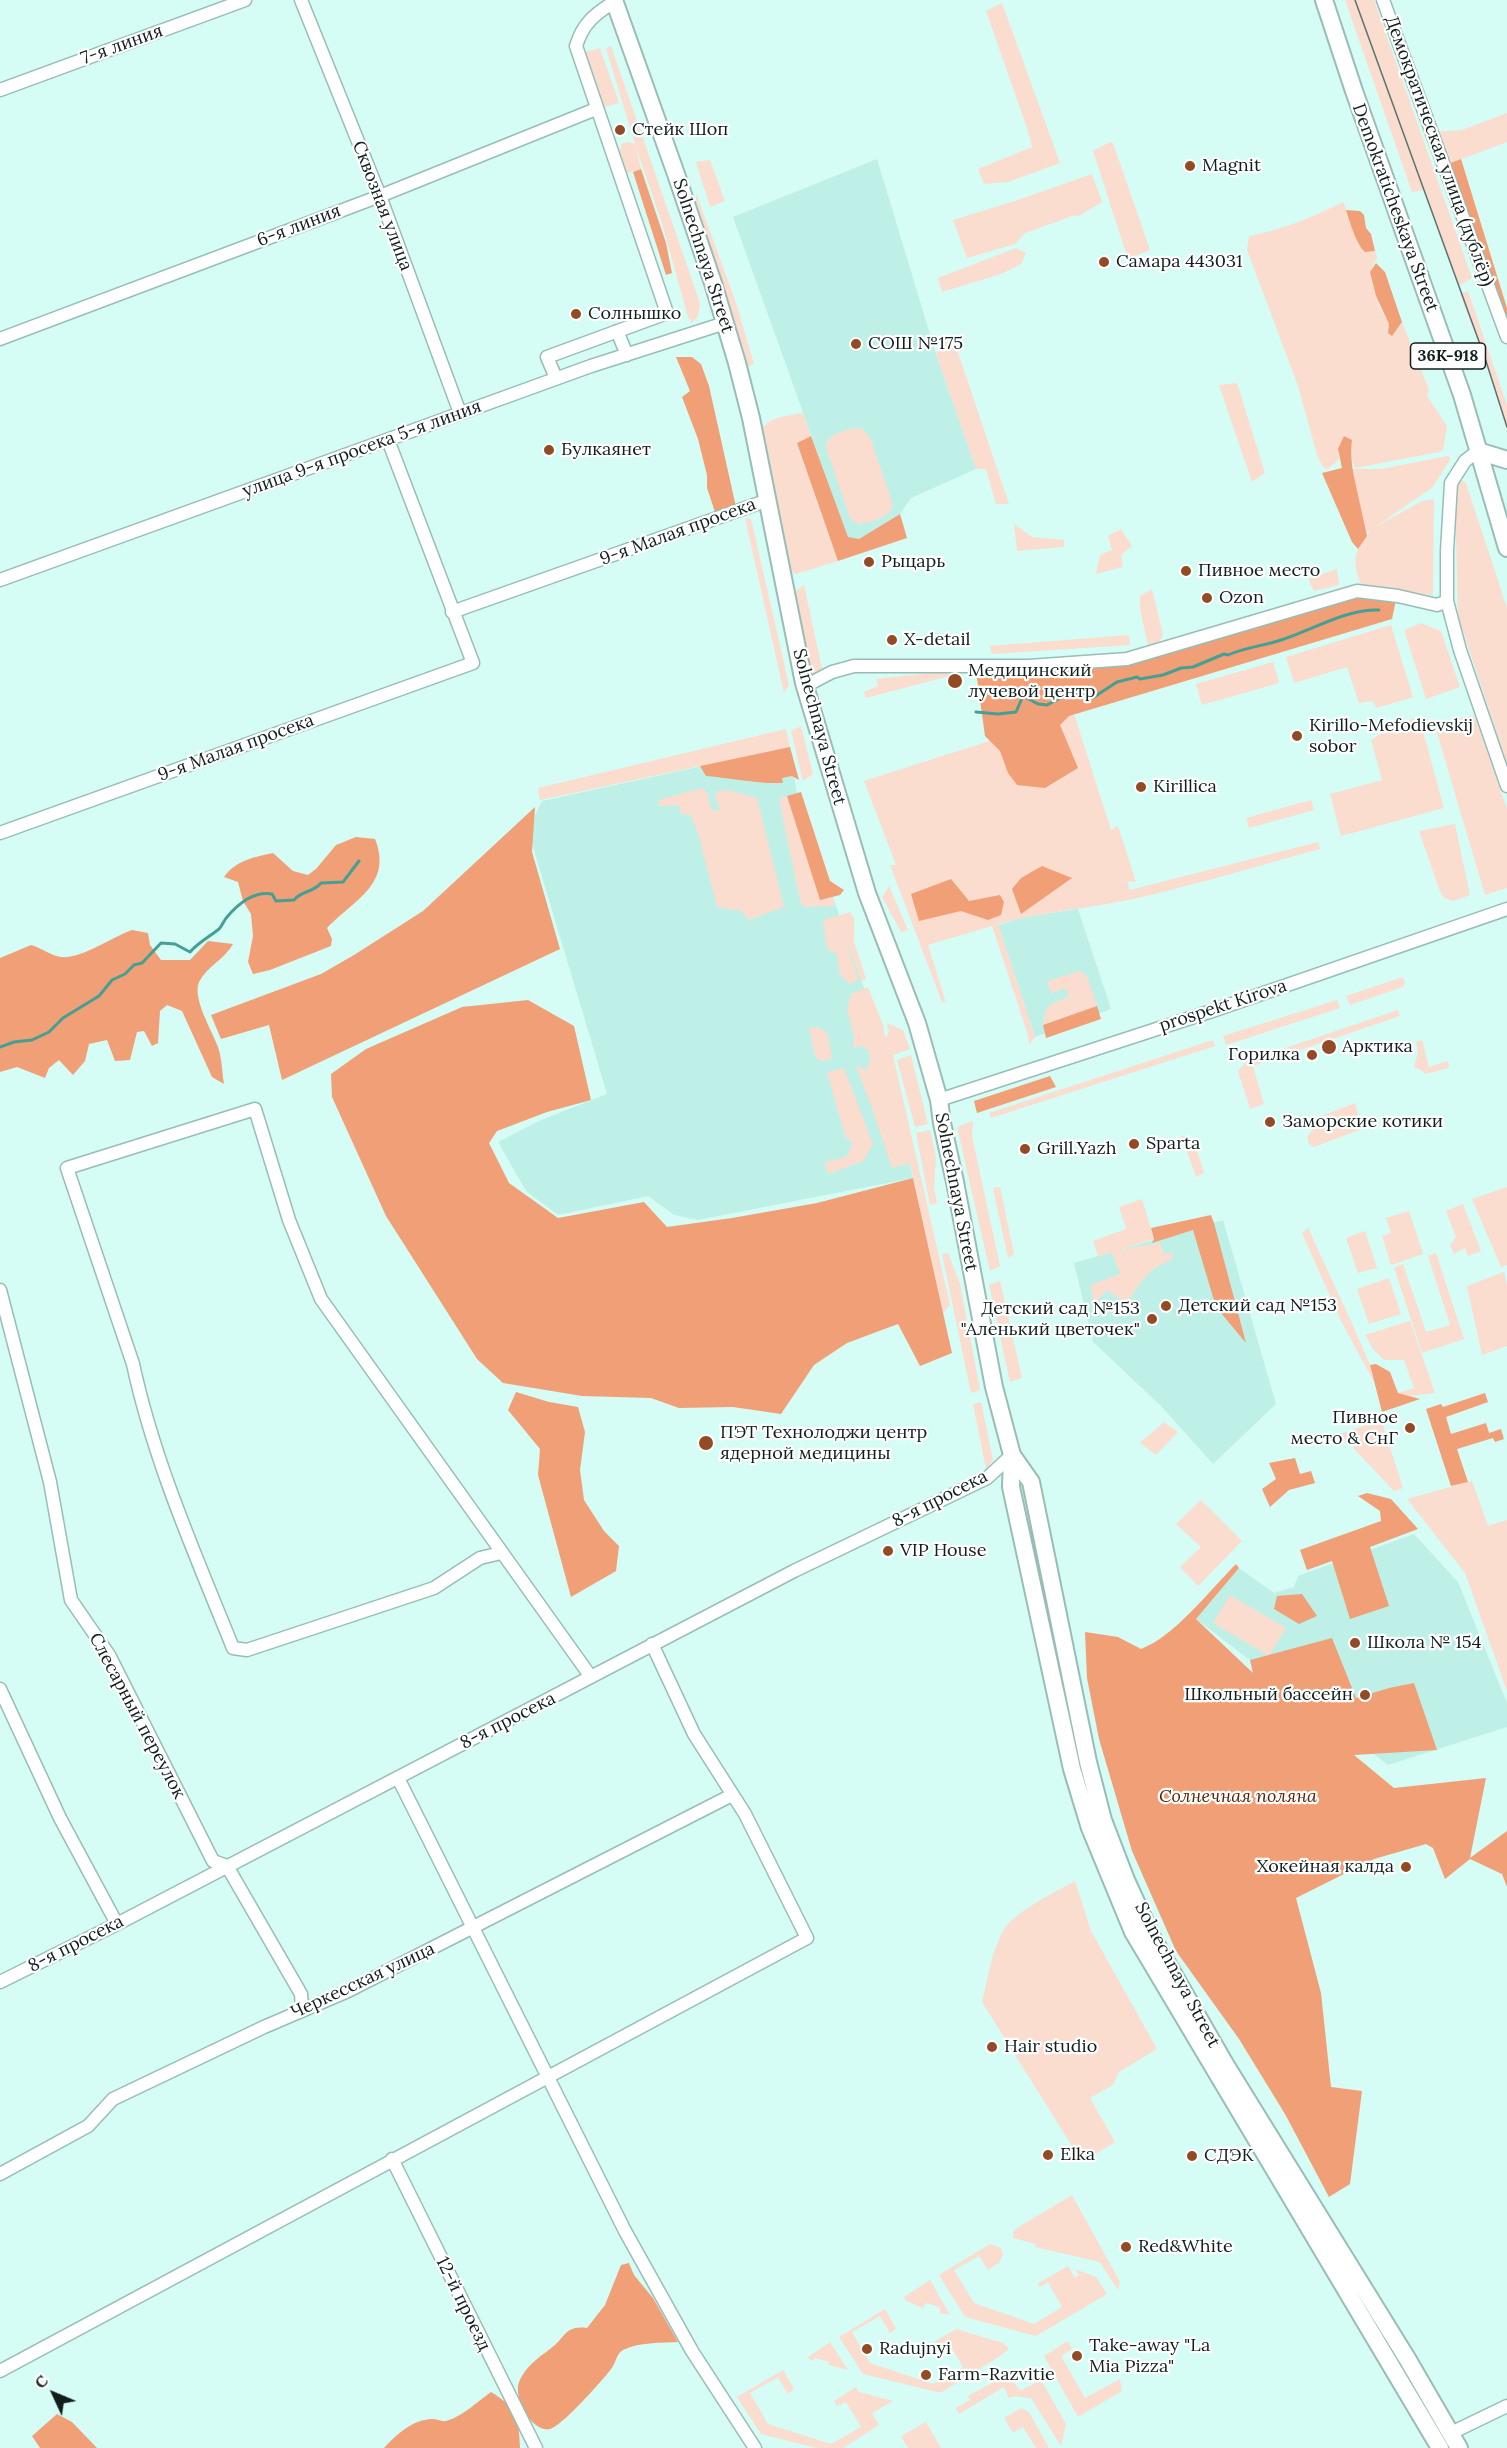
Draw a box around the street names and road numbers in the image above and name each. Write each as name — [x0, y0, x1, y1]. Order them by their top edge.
street label: Демократическая улица (дублёр) — [1380, 13, 1498, 289]
street label: 7-я линия — [78, 20, 166, 70]
street label: Demokraticheskaya Street — [1347, 101, 1443, 315]
street label: Сквозная улица — [347, 138, 417, 274]
street label: Solnechnaya Street — [668, 176, 738, 336]
street label: 6-я линия — [254, 200, 344, 252]
road number: 36К-918 — [1410, 343, 1486, 369]
street label: улица 9-я просека 5-я линия — [239, 396, 485, 502]
street label: 9-я Малая просека — [597, 494, 759, 570]
street label: Solnechnaya Street — [788, 646, 850, 808]
street label: 9-я Малая просека — [155, 710, 317, 786]
street label: prospekt Kirova — [1157, 975, 1289, 1037]
street label: Solnechnaya Street — [930, 1111, 982, 1273]
street label: 8-я просека — [889, 1466, 991, 1532]
street label: Слесарный переулок — [84, 1629, 190, 1803]
street label: 8-я просека — [457, 1688, 559, 1754]
street label: Solnechnaya Street — [1130, 1899, 1224, 2051]
street label: 8-я просека — [25, 1911, 127, 1977]
street label: Черкесская улица — [288, 1938, 438, 2024]
street label: 12-й проезд — [431, 2254, 495, 2354]

